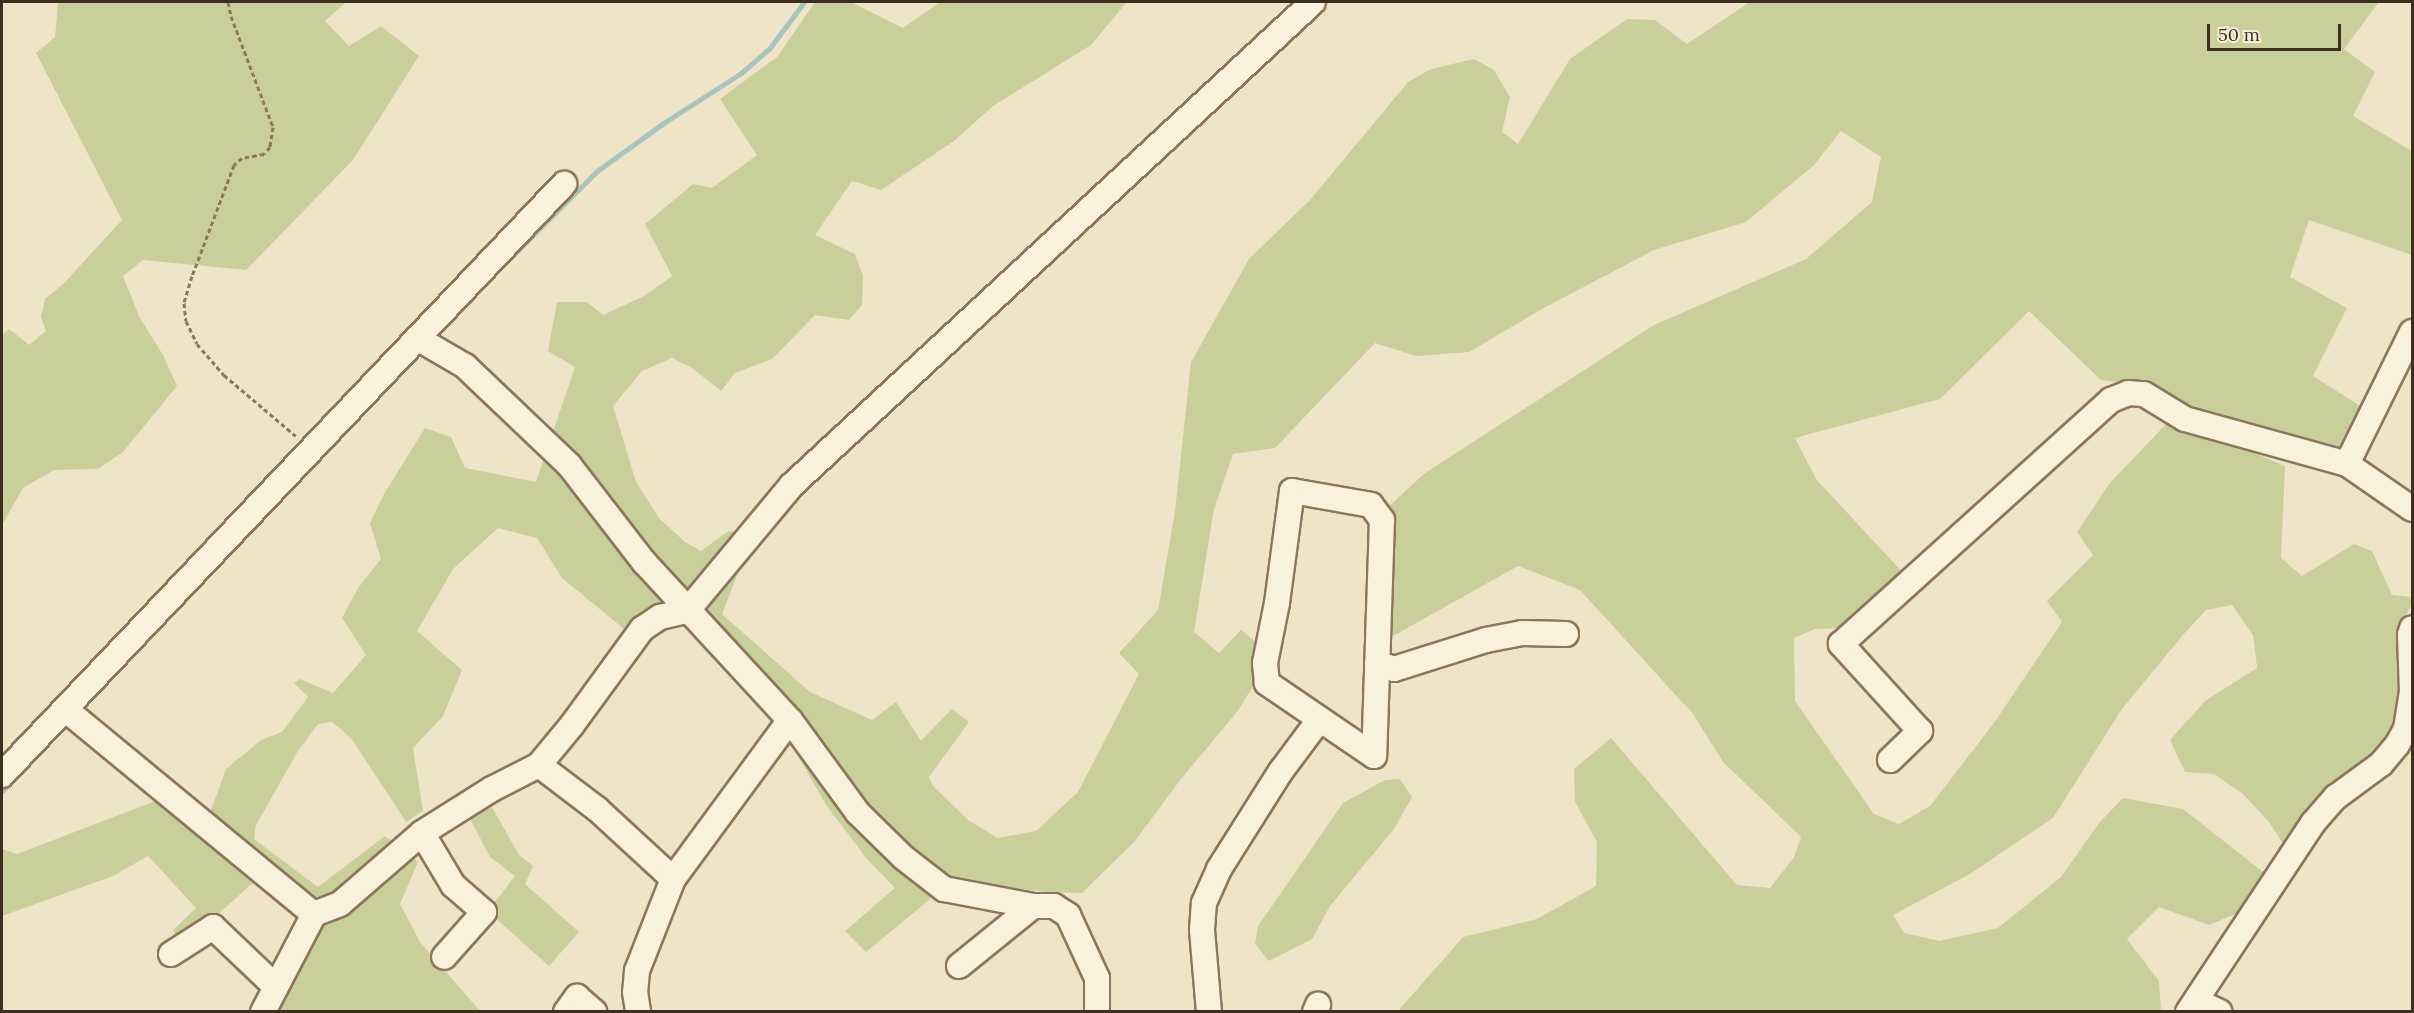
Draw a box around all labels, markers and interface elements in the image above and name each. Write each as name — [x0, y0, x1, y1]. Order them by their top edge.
scale bar — [2210, 12, 2344, 50]
text: 50 m — [2218, 23, 2260, 46]

